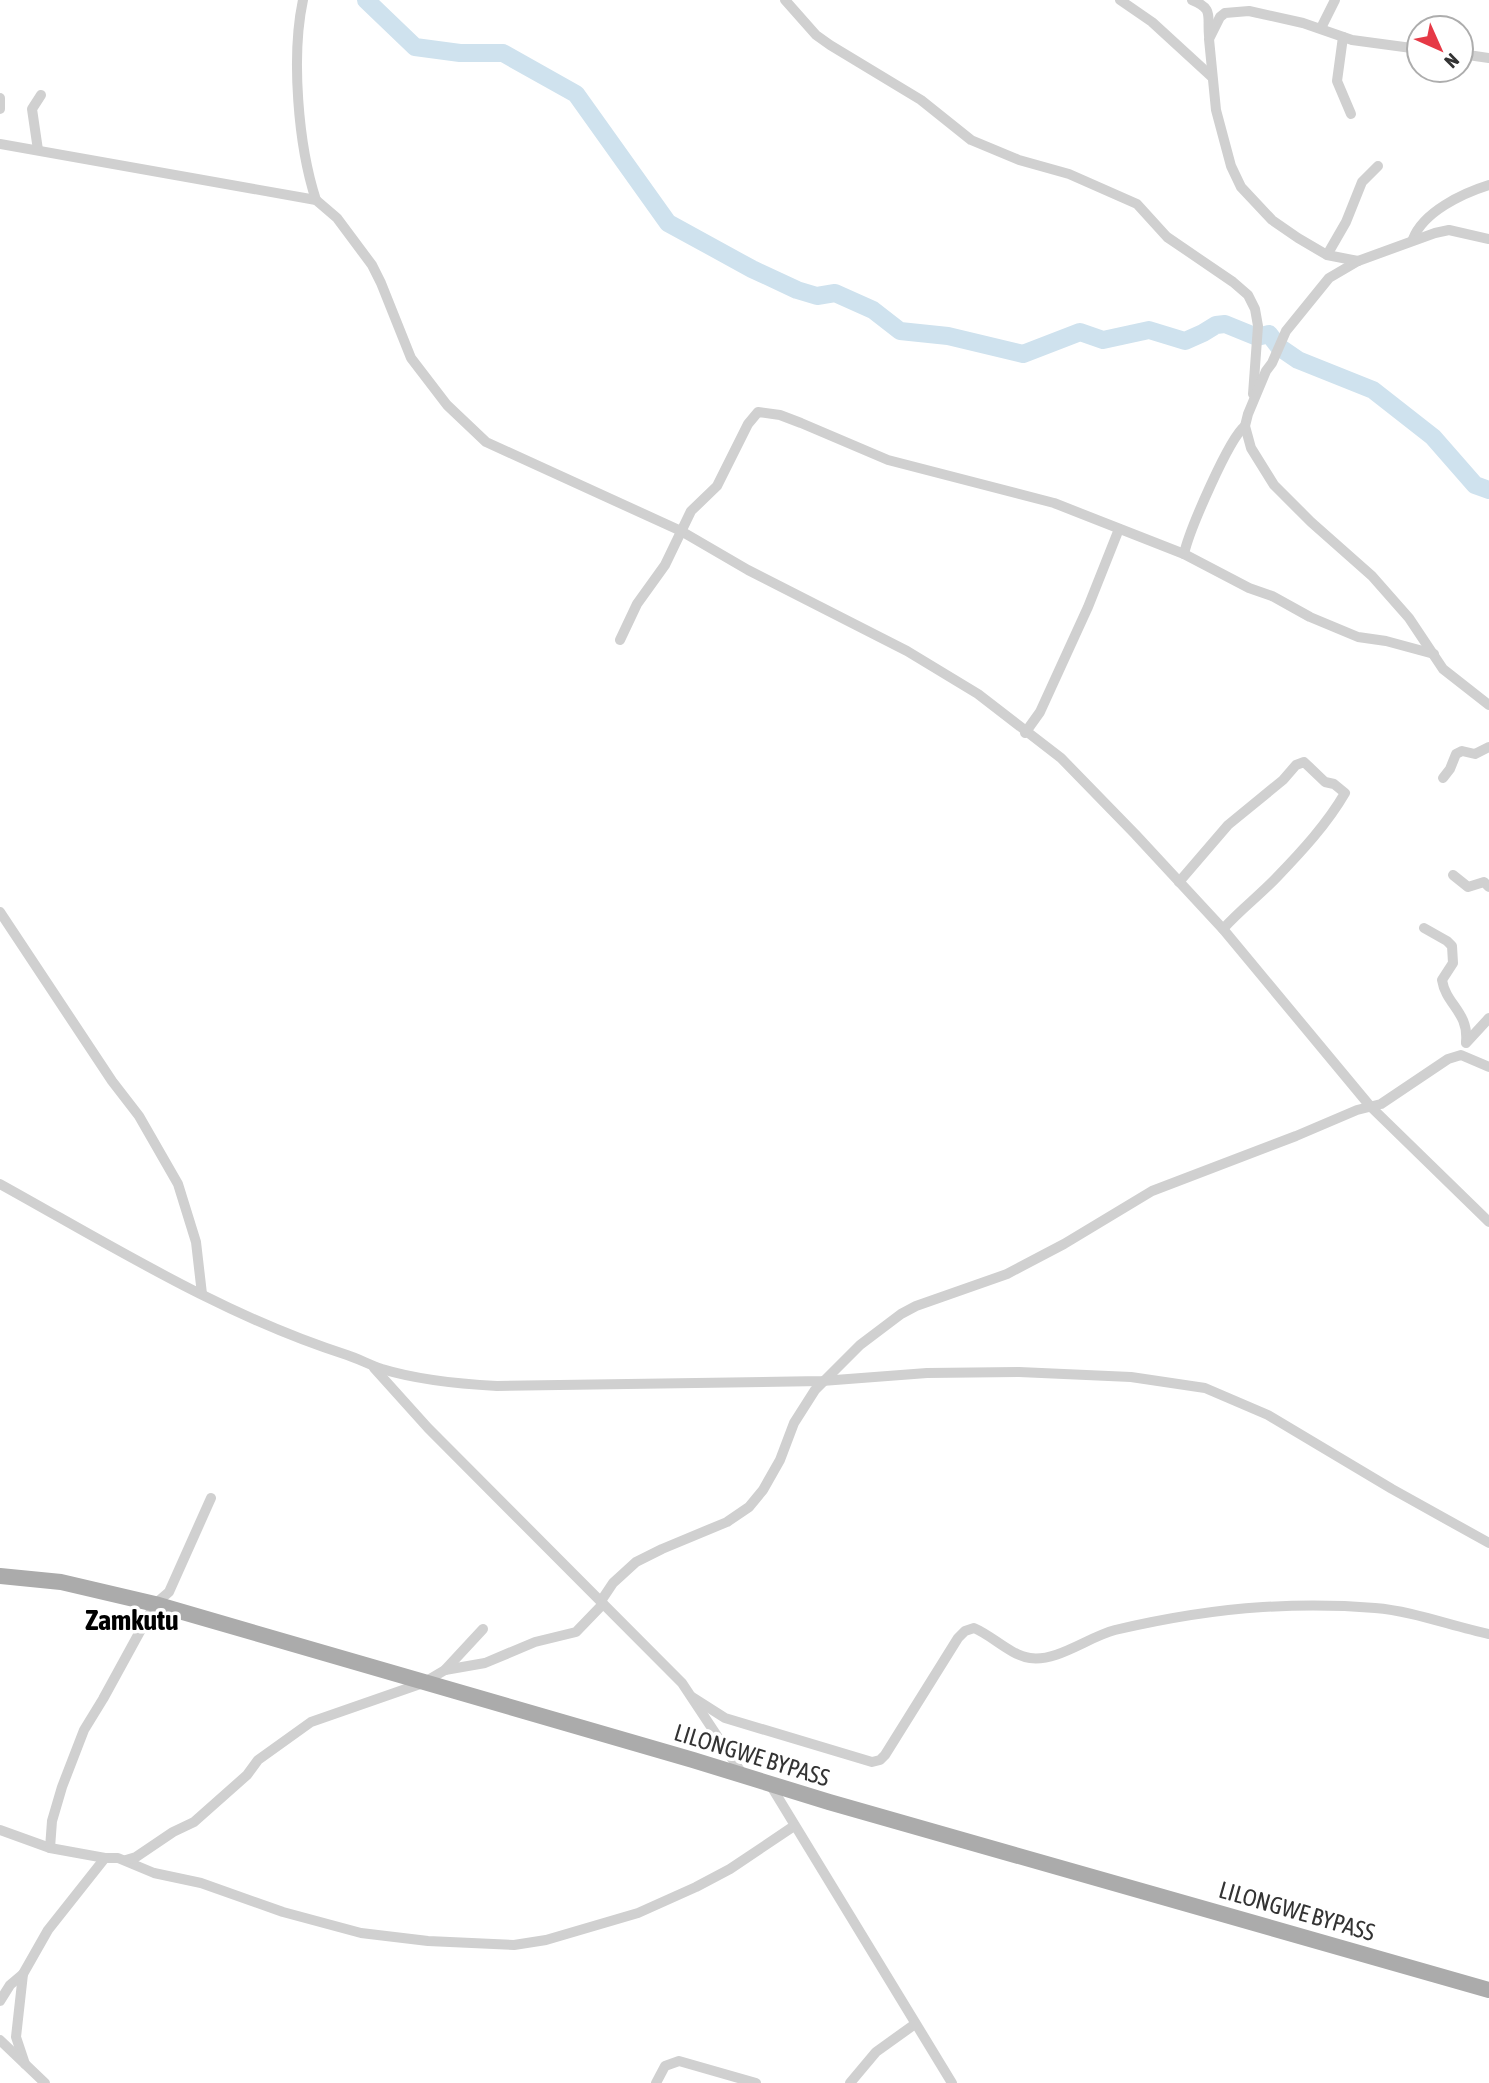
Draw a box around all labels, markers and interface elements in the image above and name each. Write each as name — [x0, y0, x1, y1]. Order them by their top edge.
north arrow — [1405, 14, 1475, 84]
text: N — [1440, 49, 1464, 73]
district label: Zamkutu — [85, 1604, 179, 1636]
street label: LILONGWE BYPASS — [671, 1719, 833, 1791]
street label: LILONGWE BYPASS — [1216, 1876, 1378, 1946]

